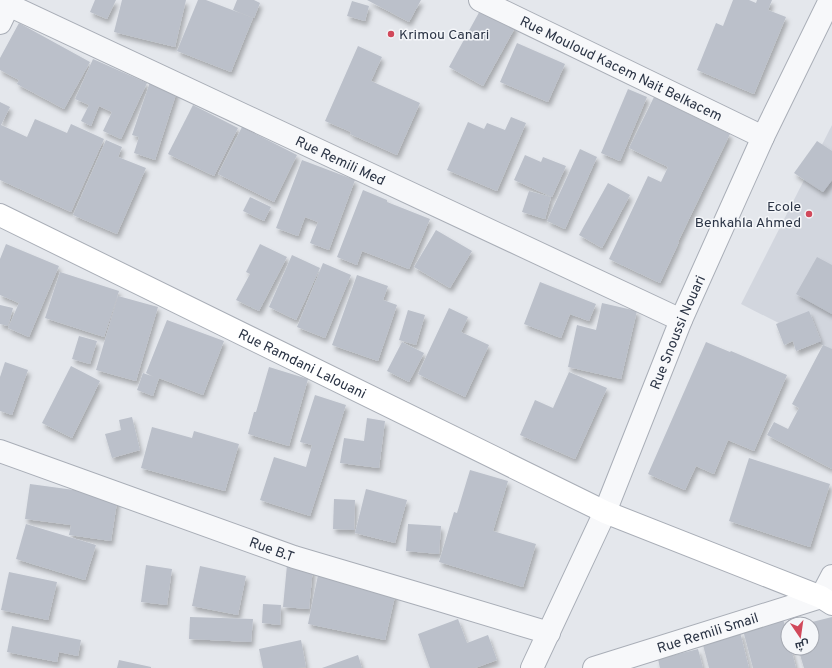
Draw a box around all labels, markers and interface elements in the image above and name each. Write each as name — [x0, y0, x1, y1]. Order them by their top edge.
street label: Rue Mouloud Kacem Nait Belkacem — [517, 14, 725, 126]
place label: Krimou Canari — [399, 27, 489, 44]
marker: Krimou Canari — [386, 29, 396, 39]
street label: Rue Remili Med — [292, 134, 388, 190]
place label: Ecole Benkahla Ahmed — [695, 199, 801, 232]
marker: Ecole Benkahla Ahmed — [804, 209, 814, 219]
street label: Rue Snoussi Nouari — [647, 273, 710, 392]
street label: Rue Ramdani Lalouani — [235, 326, 369, 403]
street label: Rue B.T — [246, 534, 296, 566]
street label: Rue Remili Smail — [655, 610, 761, 658]
north arrow — [780, 616, 820, 656]
text: ش — [794, 636, 810, 653]

